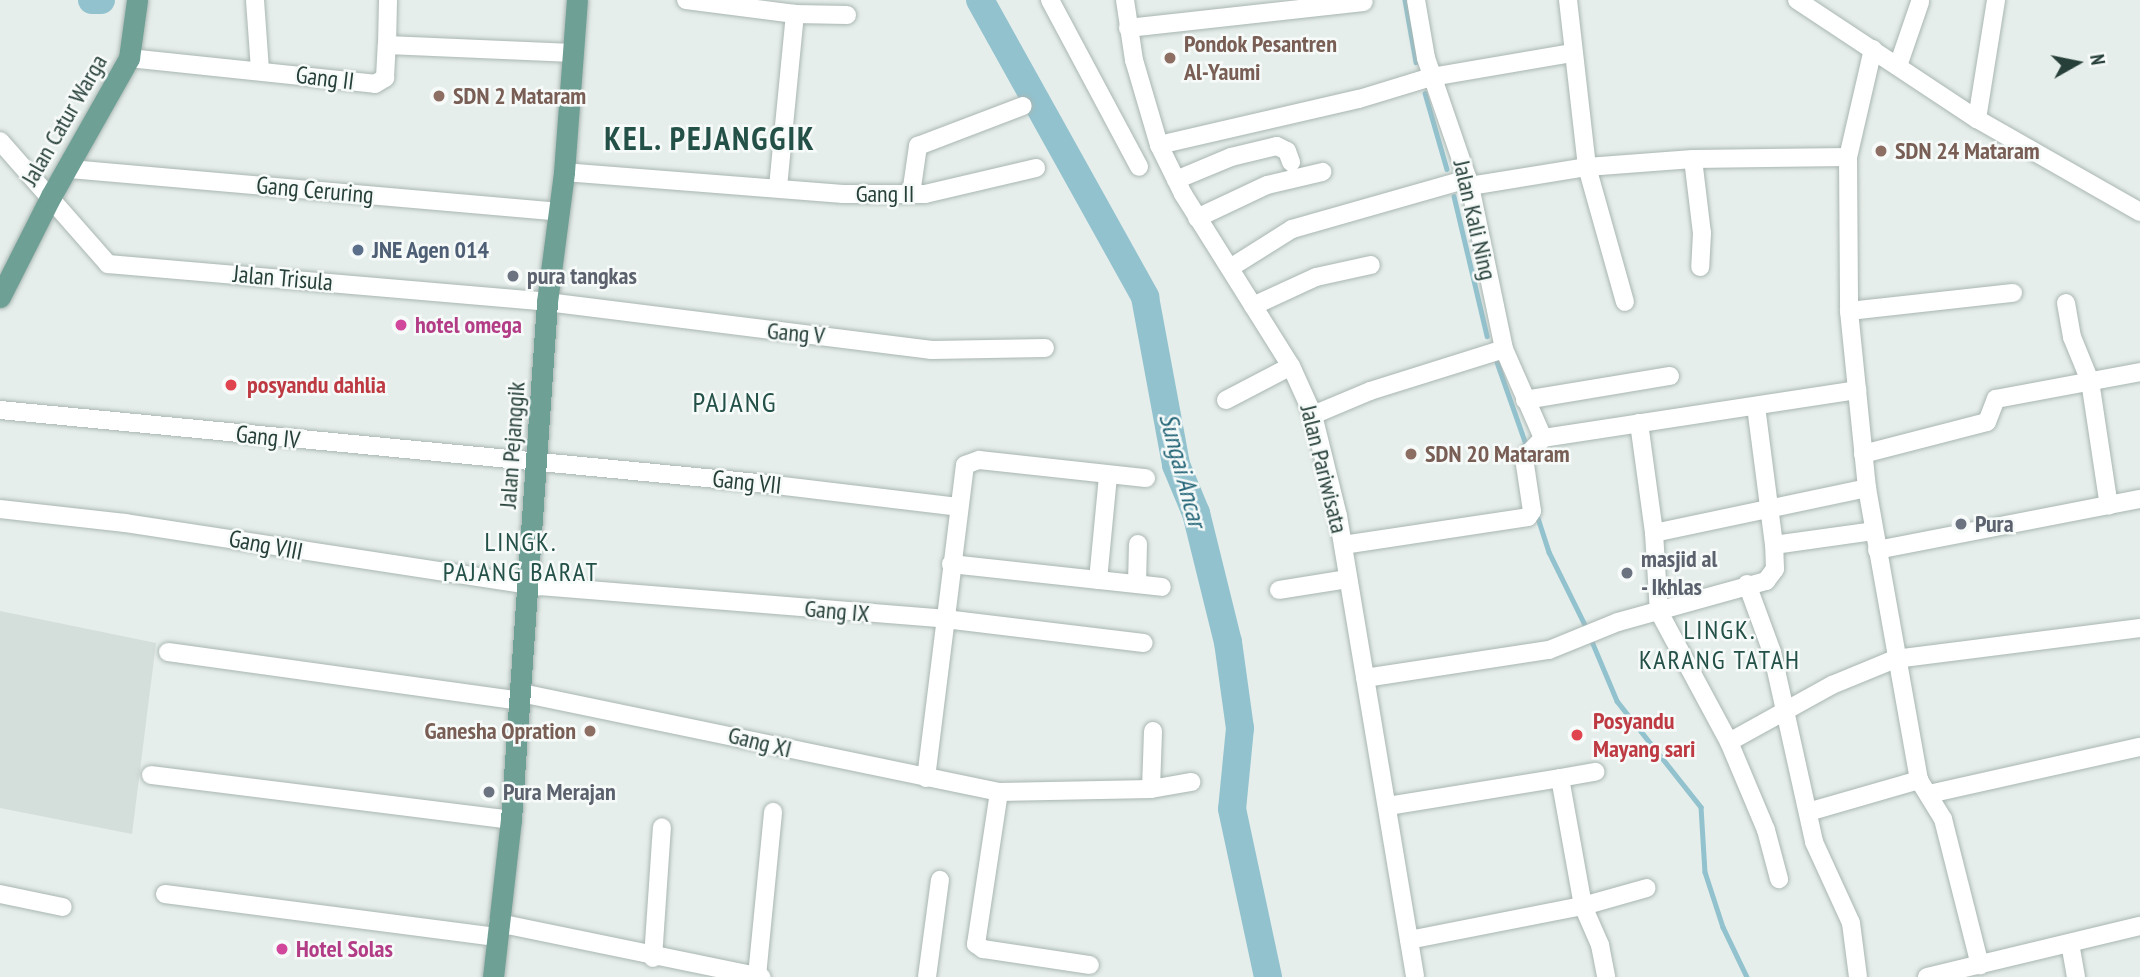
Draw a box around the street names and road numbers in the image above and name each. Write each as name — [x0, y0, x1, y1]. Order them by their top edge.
street label: Jalan Catur Warga — [15, 49, 113, 191]
street label: Gang II — [294, 60, 356, 96]
street label: Jalan Kali Ning — [1447, 157, 1503, 283]
street label: Gang Ceruring — [255, 171, 375, 209]
street label: Gang II — [856, 180, 914, 208]
street label: Jalan Trisula — [232, 259, 334, 297]
street label: Gang V — [766, 316, 826, 350]
street label: Jalan Pejanggik — [493, 381, 531, 509]
street label: Jalan Pariwisata — [1294, 402, 1354, 536]
street label: Gang IV — [235, 419, 301, 455]
street label: Gang VII — [711, 464, 783, 500]
street label: Gang VIII — [226, 524, 306, 566]
street label: Gang IX — [803, 594, 871, 628]
street label: Gang XI — [725, 720, 795, 764]

